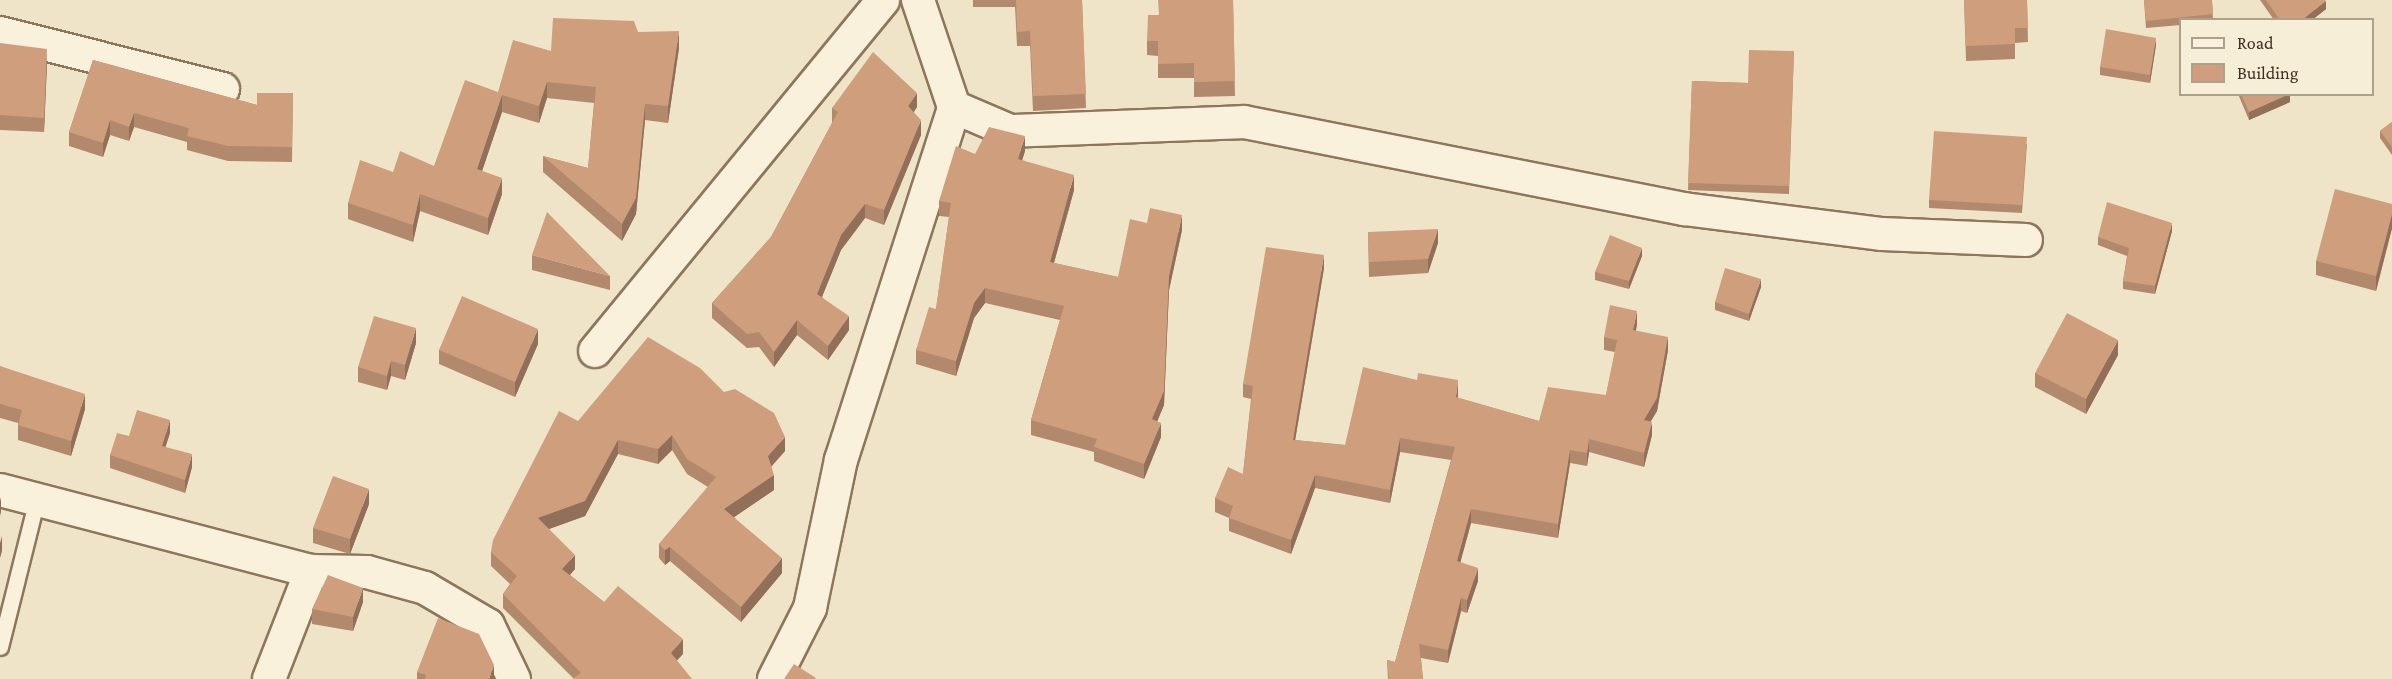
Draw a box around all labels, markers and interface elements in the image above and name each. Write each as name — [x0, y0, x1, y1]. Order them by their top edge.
legend — [2179, 18, 2374, 96]
text: Road — [2237, 33, 2274, 53]
text: Building — [2237, 63, 2298, 83]

